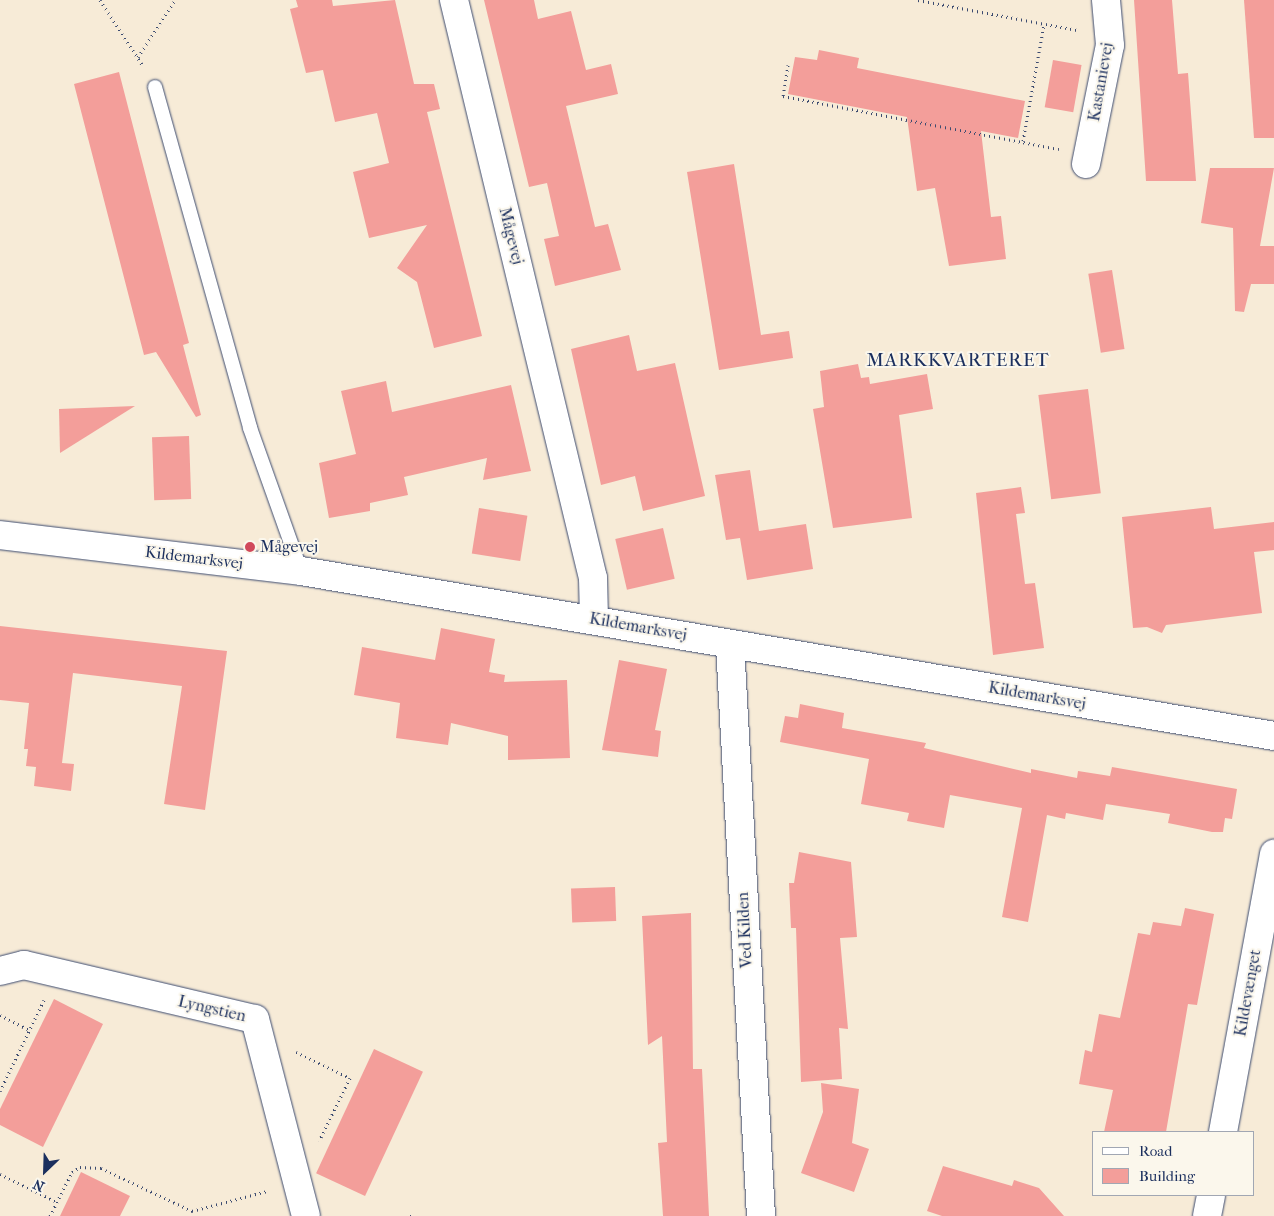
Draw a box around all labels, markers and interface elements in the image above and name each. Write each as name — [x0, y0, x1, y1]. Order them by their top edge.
street label: Kastanievej — [1085, 41, 1117, 123]
street label: Mågevej — [495, 206, 527, 266]
district label: MARKKVARTERET — [865, 350, 1051, 372]
place label: Mågevej — [260, 537, 318, 557]
marker: Mågevej — [244, 541, 256, 553]
street label: Kildemarksvej — [144, 542, 244, 574]
street label: Kildemarksvej — [588, 609, 688, 645]
street label: Kildemarksvej — [987, 678, 1087, 714]
street label: Ved Kilden — [733, 891, 757, 969]
street label: Kildevænget — [1231, 948, 1265, 1038]
street label: Lyngstien — [176, 992, 248, 1026]
legend — [1092, 1131, 1254, 1196]
text: Road — [1139, 1142, 1172, 1160]
north arrow — [20, 1146, 70, 1196]
text: Building — [1139, 1167, 1195, 1185]
text: N — [30, 1175, 47, 1195]

